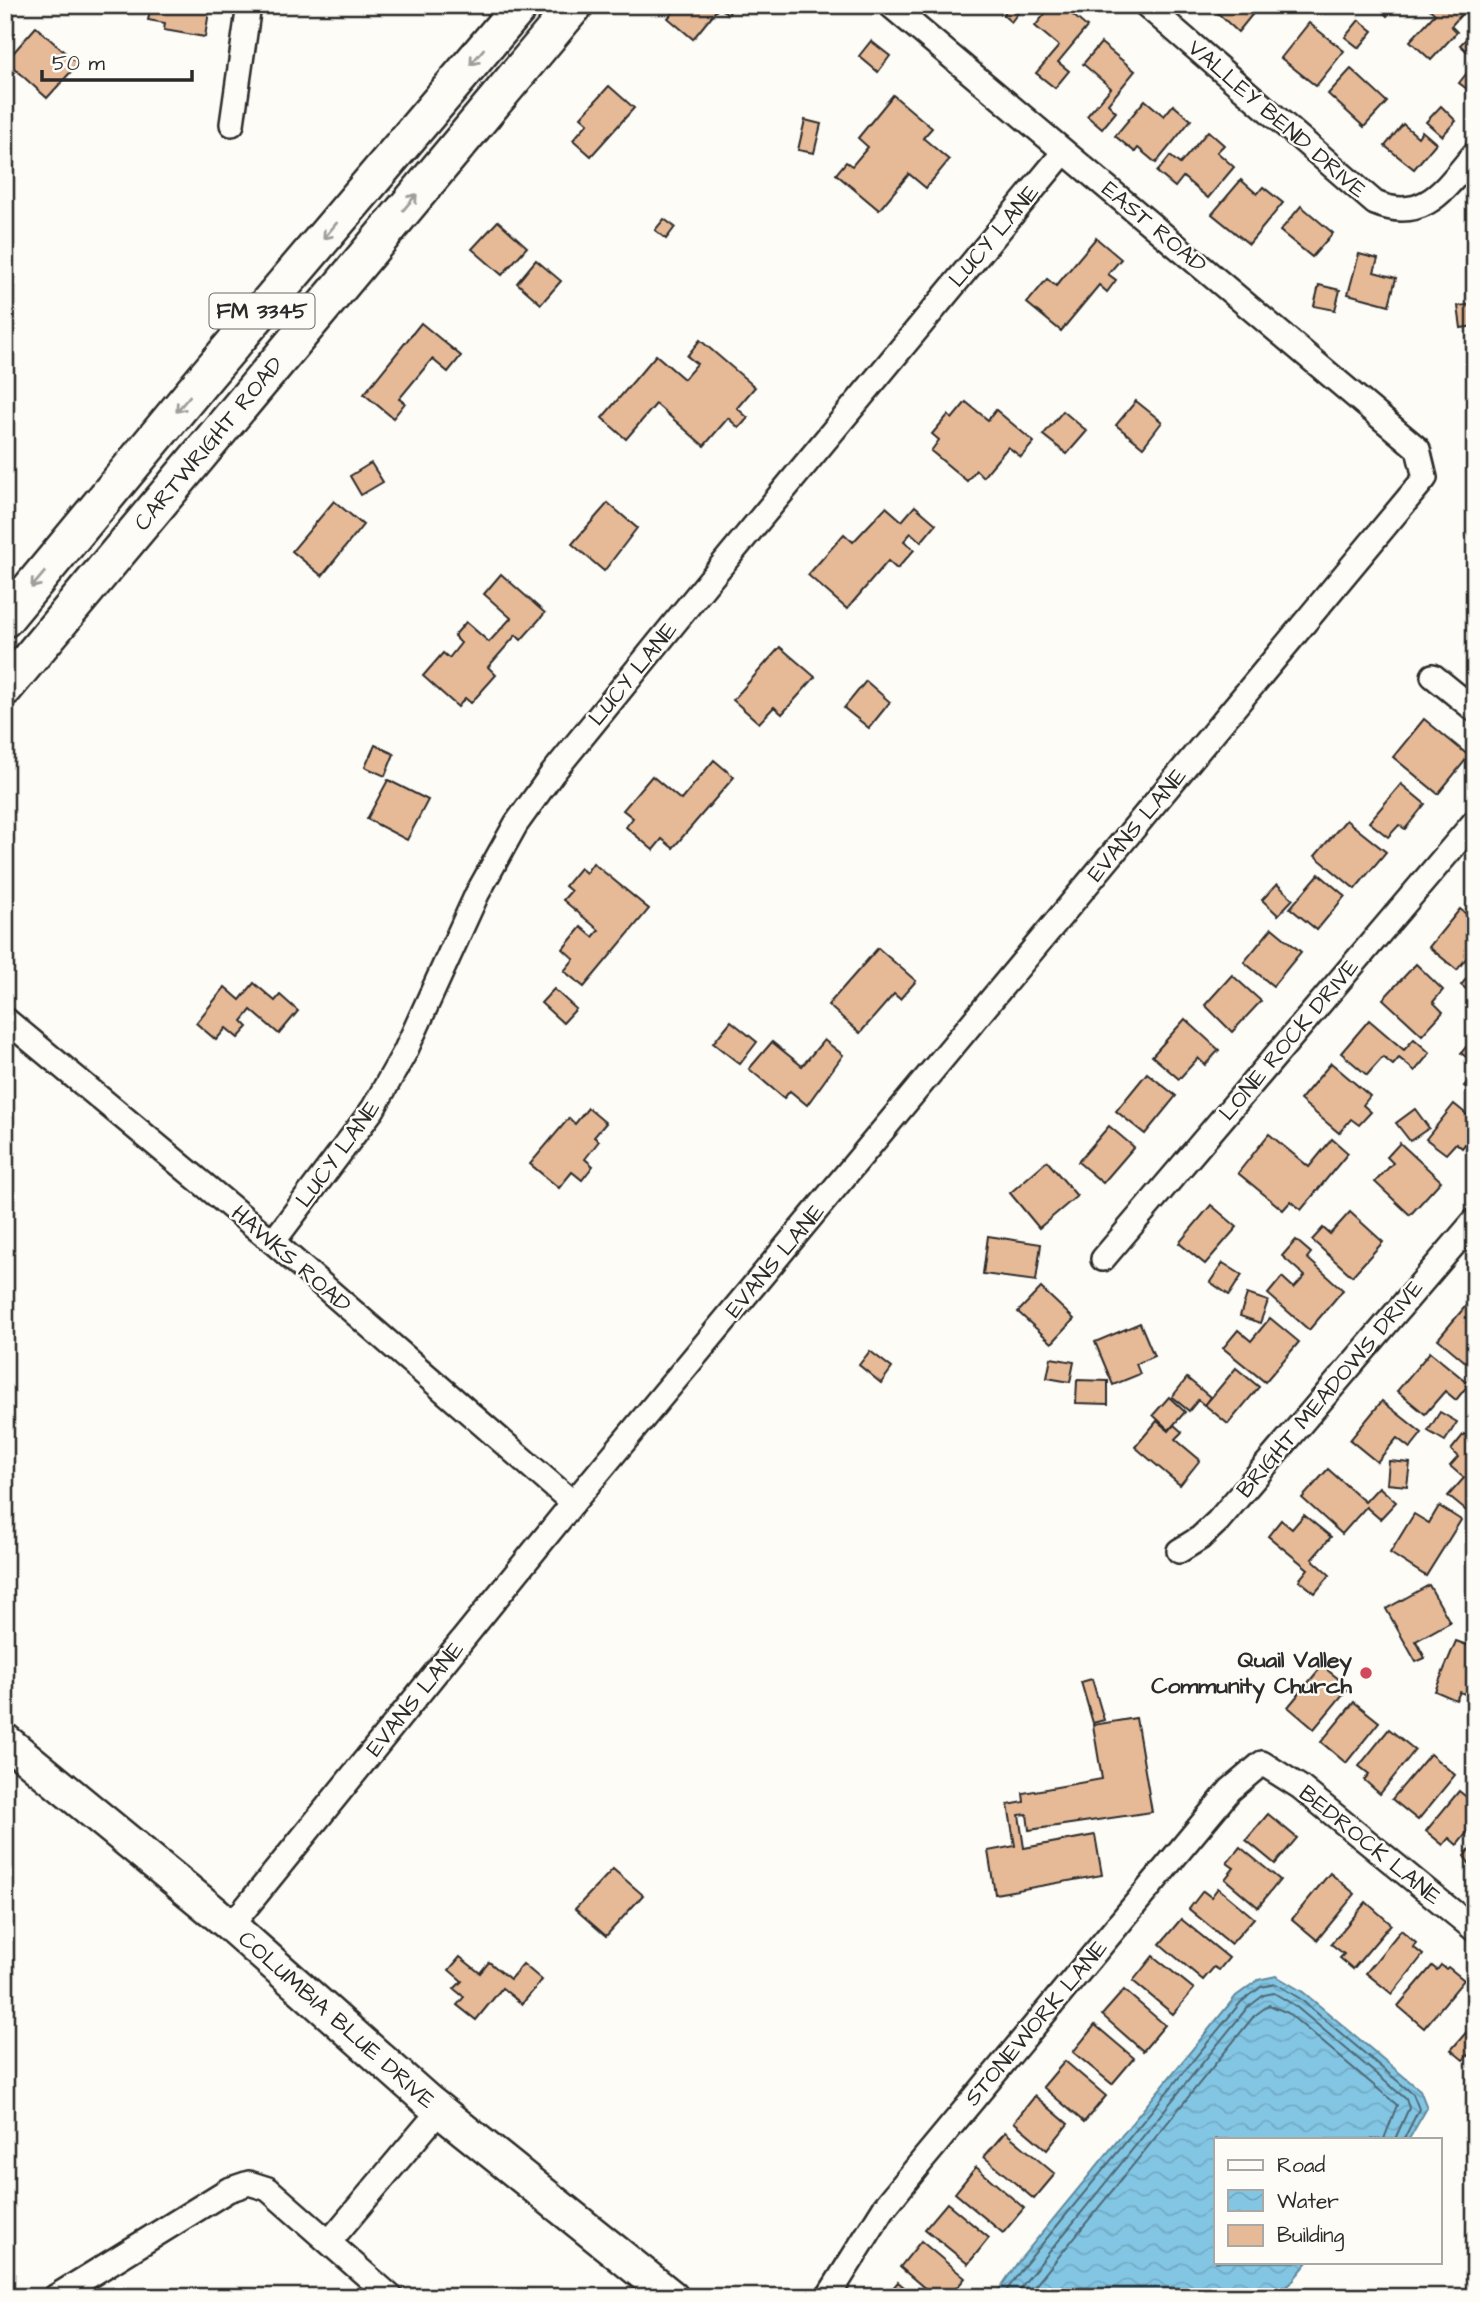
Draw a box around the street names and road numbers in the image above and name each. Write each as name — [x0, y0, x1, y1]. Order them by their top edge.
street label: VALLEY BEND DRIVE — [1181, 32, 1374, 206]
street label: EAST ROAD — [1095, 174, 1213, 280]
street label: LUCY LANE — [941, 177, 1047, 294]
road number: FM 3345 — [210, 294, 314, 328]
street label: CARTWRIGHT ROAD — [127, 350, 291, 538]
street label: LUCY LANE — [581, 615, 685, 733]
street label: EVANS LANE — [1080, 761, 1194, 889]
street label: LONE ROCK DRIVE — [1212, 952, 1367, 1128]
street label: LUCY LANE — [288, 1094, 388, 1214]
street label: EVANS LANE — [718, 1197, 832, 1325]
street label: HAWKS ROAD — [224, 1198, 358, 1320]
street label: BRIGHT MEADOWS DRIVE — [1229, 1273, 1431, 1505]
street label: EVANS LANE — [359, 1634, 472, 1763]
street label: BEDROCK LANE — [1292, 1778, 1448, 1913]
street label: COLUMBIA BLUE DRIVE — [231, 1923, 443, 2117]
street label: STONEWORK LANE — [957, 1933, 1115, 2113]

